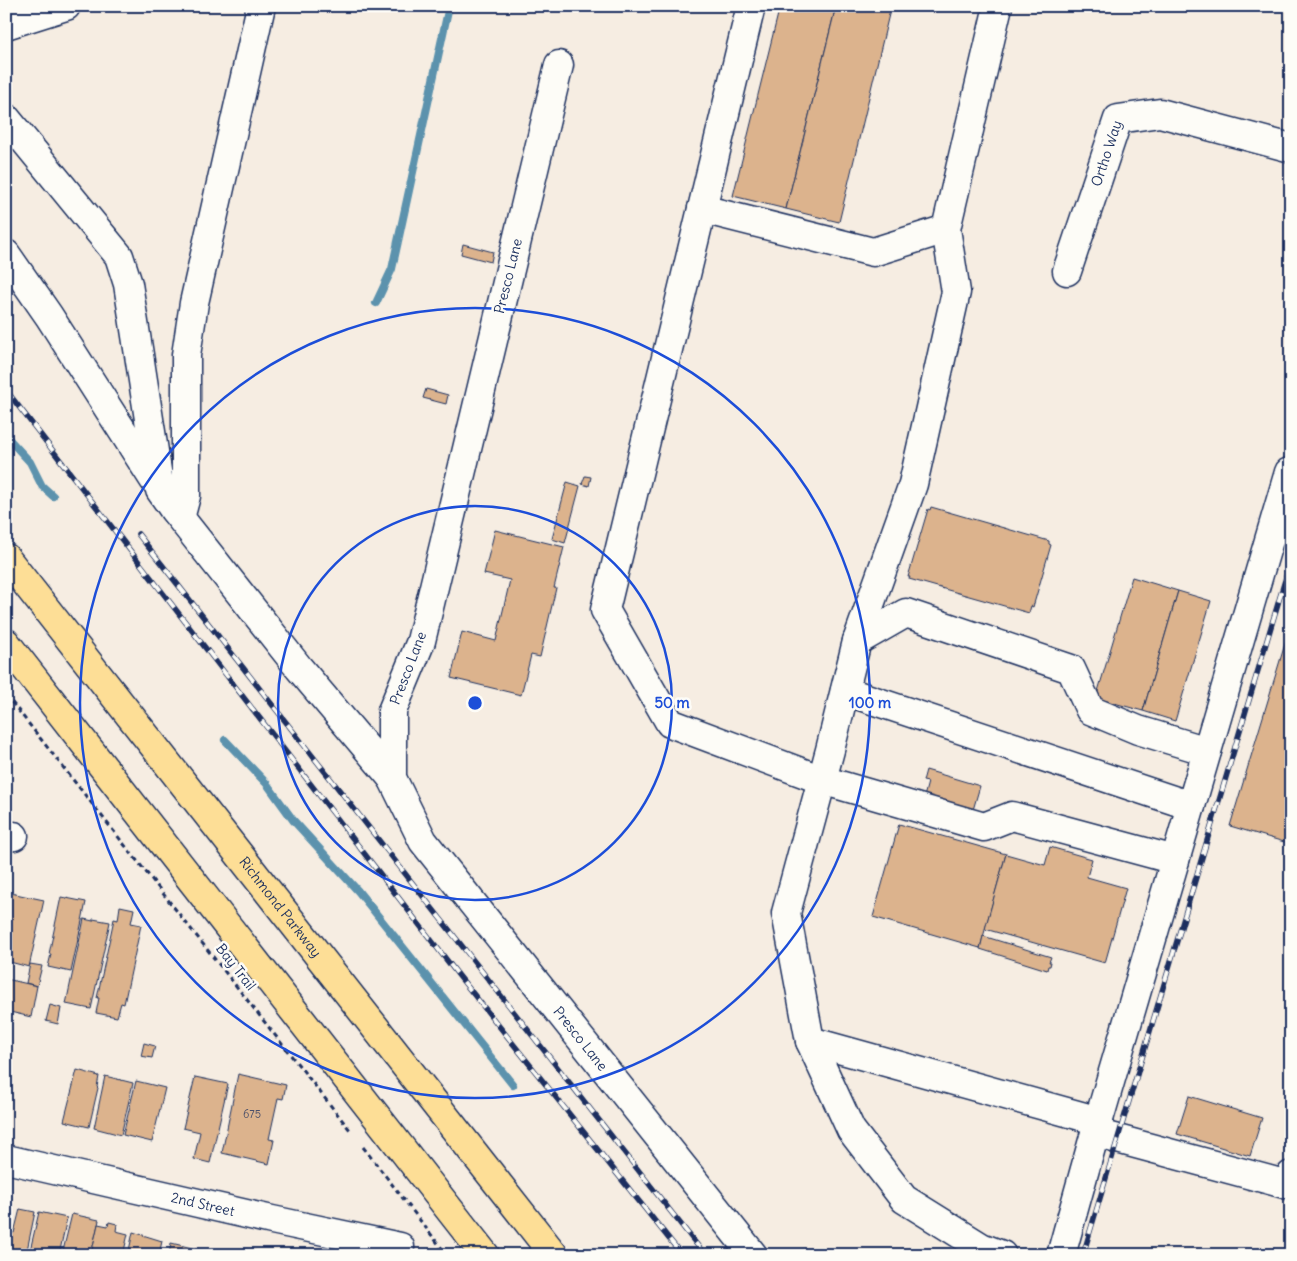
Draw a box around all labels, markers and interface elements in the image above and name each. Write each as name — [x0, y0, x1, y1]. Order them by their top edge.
street label: Ortho Way — [1087, 118, 1126, 189]
street label: Presco Lane — [490, 236, 526, 316]
street label: Presco Lane — [386, 629, 430, 707]
text: 50 m — [654, 693, 690, 712]
text: 100 m — [849, 693, 891, 712]
centre of rings — [466, 694, 484, 712]
street label: Richmond Parkway — [235, 853, 325, 961]
street label: Bay Trail — [212, 940, 260, 994]
street label: Presco Lane — [549, 1003, 612, 1074]
house number: 675 — [243, 1107, 261, 1121]
street label: 2nd Street — [169, 1188, 237, 1220]

